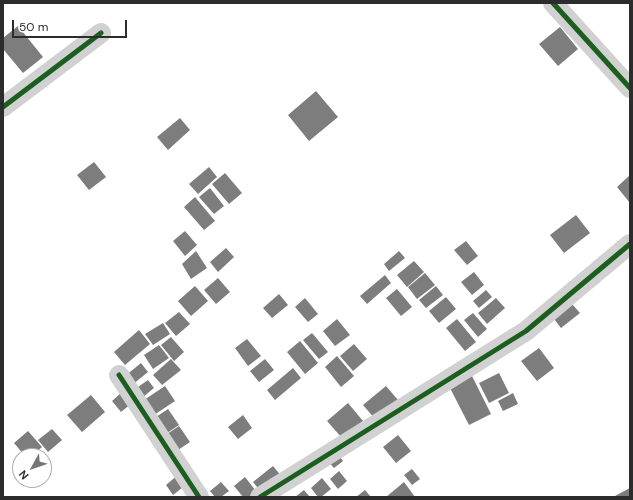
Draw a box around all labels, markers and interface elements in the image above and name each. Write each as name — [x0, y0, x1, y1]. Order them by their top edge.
scale bar — [14, 12, 129, 38]
text: 50 m — [19, 19, 48, 35]
north arrow — [12, 448, 52, 488]
text: N — [16, 467, 32, 483]

